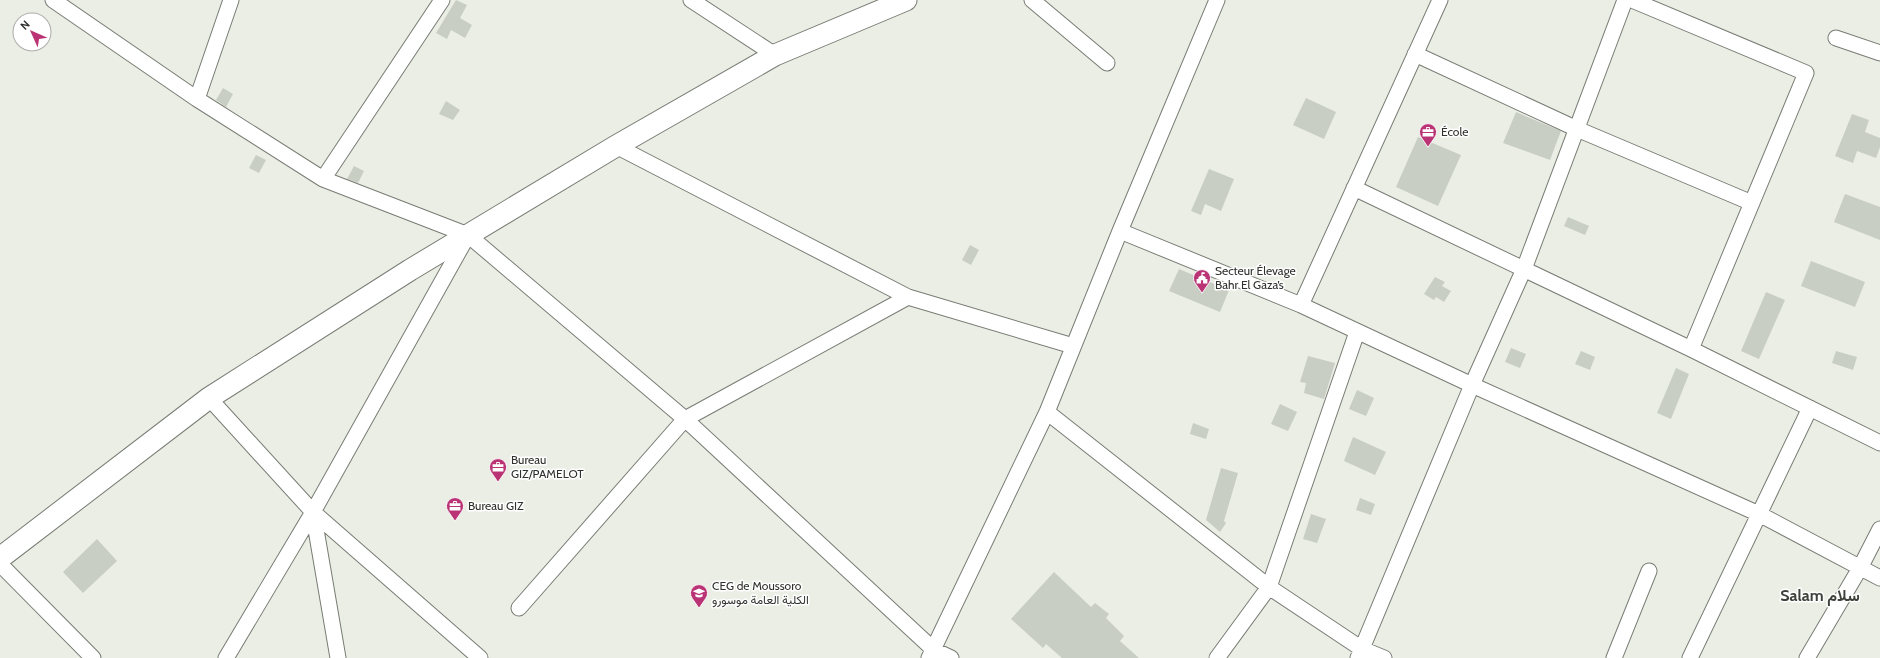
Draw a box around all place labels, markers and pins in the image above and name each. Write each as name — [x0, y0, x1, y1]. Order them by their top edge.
office icon: École — [1418, 122, 1438, 147]
place label: École — [1441, 124, 1468, 139]
place label: Secteur Élevage Bahr El Gaza’s — [1215, 263, 1296, 292]
public building icon: Secteur Élevage Bahr El Gaza’s — [1192, 268, 1212, 293]
place label: Bureau GIZ/PAMELOT — [511, 452, 584, 481]
office icon: Bureau GIZ/PAMELOT — [488, 457, 508, 482]
office icon: Bureau GIZ — [445, 496, 465, 521]
place label: Bureau GIZ — [468, 498, 524, 513]
place label: CEG de Moussoro الكلية العامة موسورو — [712, 578, 809, 608]
school or university icon: CEG de Moussoro الكلية العامة موسورو — [689, 583, 709, 608]

